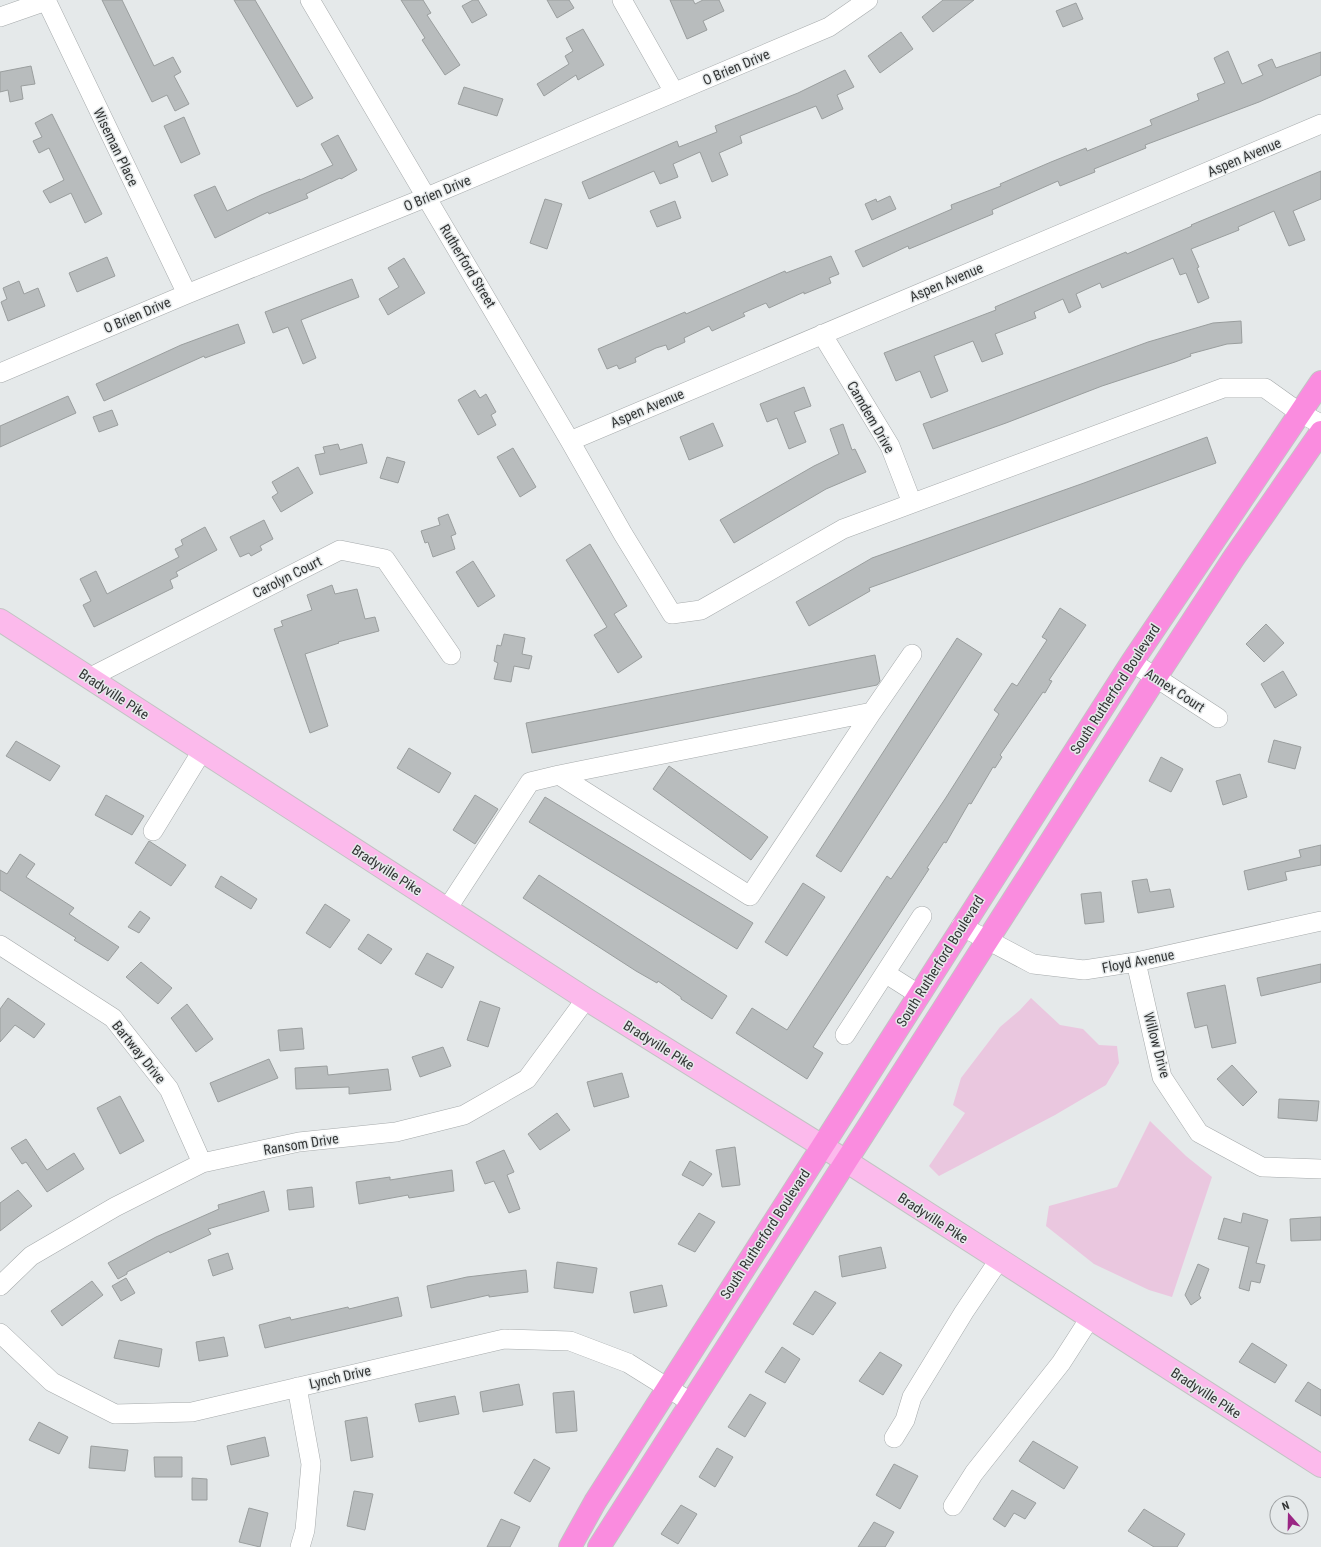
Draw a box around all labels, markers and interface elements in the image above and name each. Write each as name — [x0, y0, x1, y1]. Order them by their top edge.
street label: O Brien Drive — [700, 46, 772, 88]
street label: Wiseman Place — [90, 105, 142, 189]
street label: Aspen Avenue — [1205, 134, 1284, 180]
street label: O Brien Drive — [401, 172, 473, 214]
street label: Rutherford Street — [437, 221, 499, 311]
street label: Aspen Avenue — [907, 259, 986, 305]
street label: O Brien Drive — [101, 294, 173, 336]
street label: Camdem Drive — [844, 378, 898, 456]
street label: Aspen Avenue — [608, 385, 687, 431]
street label: Carolyn Court — [250, 553, 324, 601]
street label: South Rutherford Boulevard — [1067, 621, 1163, 757]
street label: Bradyville Pike — [76, 665, 152, 723]
street label: Annex Court — [1142, 665, 1208, 715]
street label: Bradyville Pike — [349, 841, 425, 899]
street label: South Rutherford Boulevard — [893, 892, 987, 1030]
street label: Floyd Avenue — [1101, 946, 1176, 976]
street label: Willow Drive — [1141, 1010, 1174, 1080]
street label: Bradyville Pike — [621, 1017, 698, 1073]
street label: Bartway Drive — [109, 1018, 169, 1087]
street label: Ransom Drive — [262, 1130, 340, 1158]
street label: South Rutherford Boulevard — [717, 1166, 813, 1302]
street label: Bradyville Pike — [895, 1189, 971, 1247]
street label: Lynch Drive — [308, 1362, 373, 1392]
street label: Bradyville Pike — [1168, 1364, 1244, 1422]
north arrow — [1269, 1495, 1309, 1535]
text: N — [1280, 1499, 1291, 1513]

